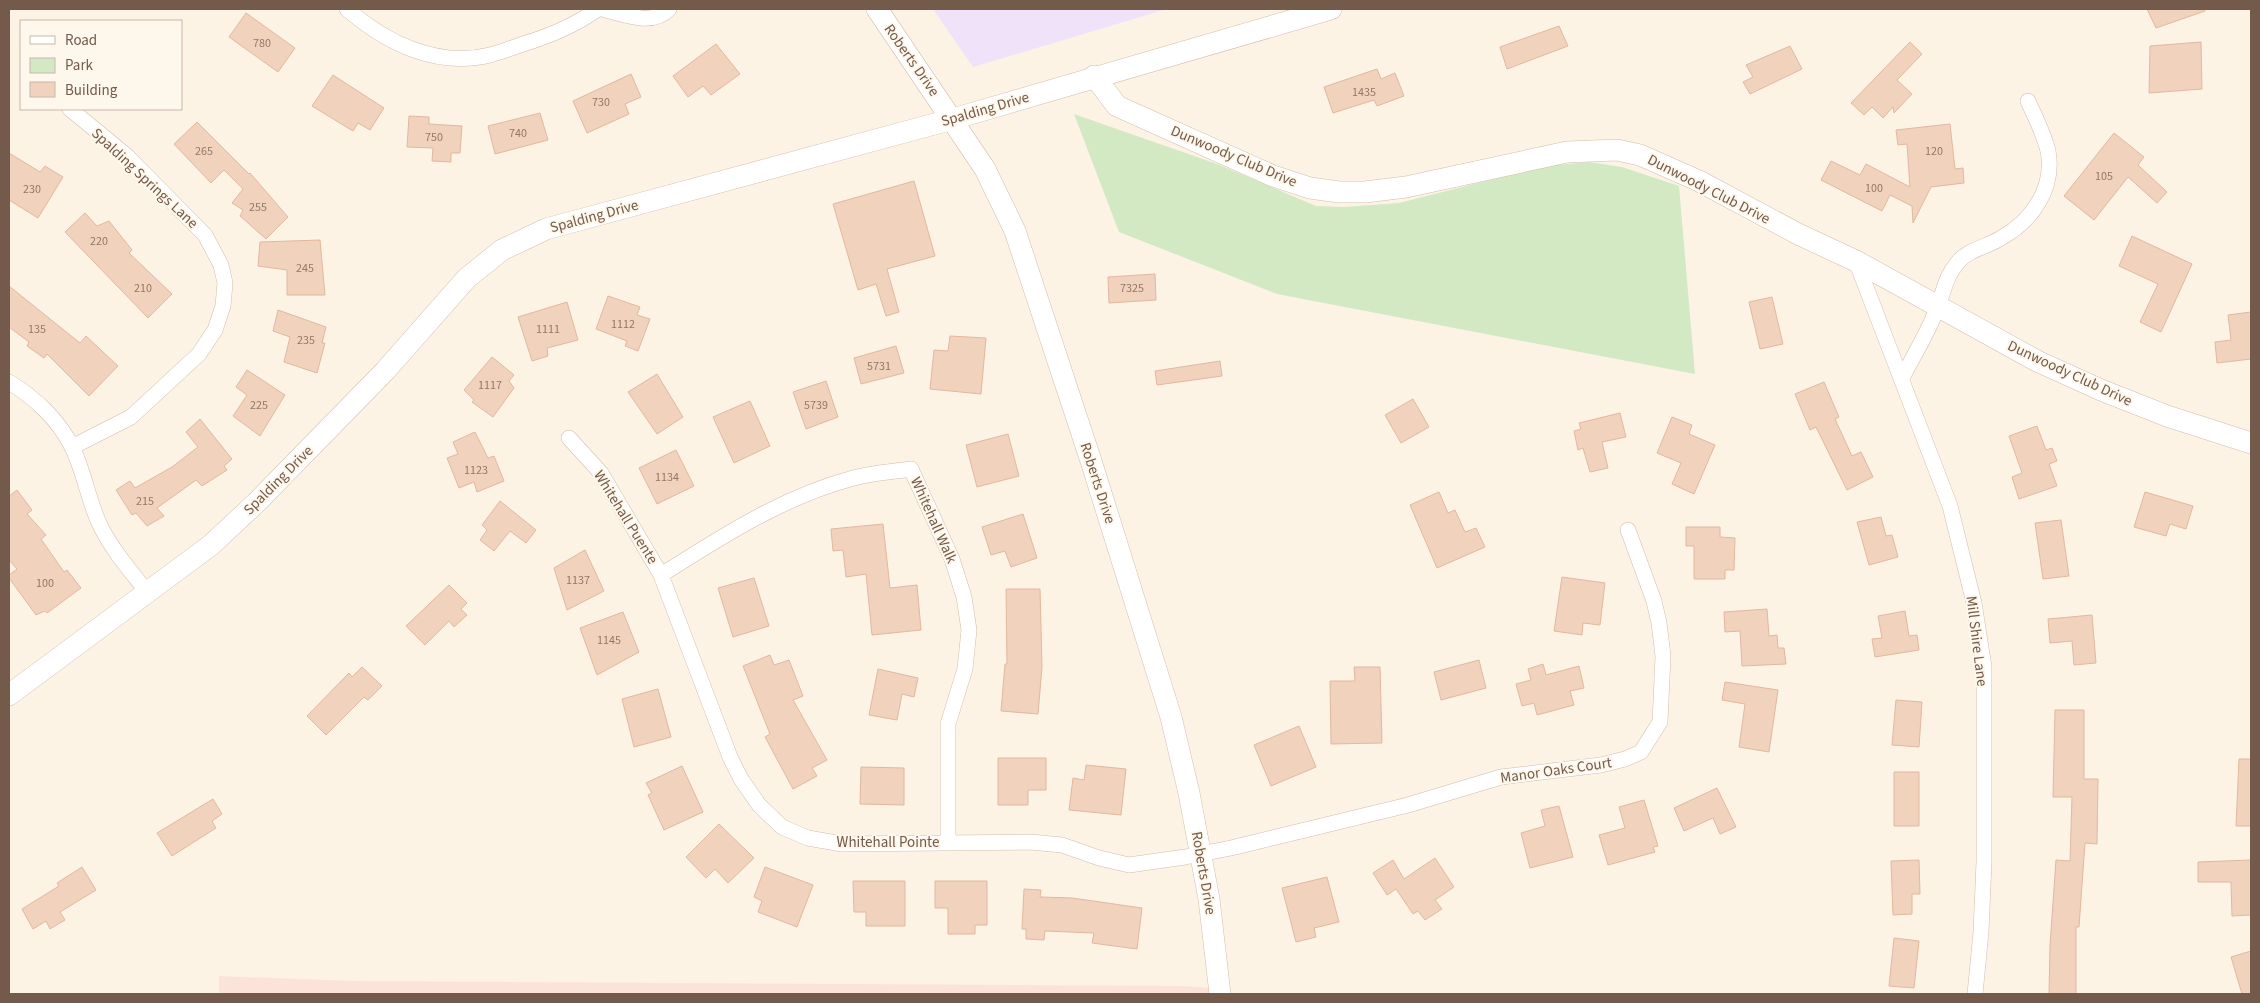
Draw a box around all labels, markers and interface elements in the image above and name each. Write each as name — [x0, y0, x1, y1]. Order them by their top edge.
legend — [20, 20, 182, 110]
street label: Roberts Drive — [879, 20, 944, 101]
text: Road — [65, 30, 97, 51]
house number: 780 — [253, 35, 271, 52]
text: Park — [65, 55, 94, 76]
text: Building — [65, 80, 118, 101]
house number: 1435 — [1352, 84, 1376, 101]
street label: Spalding Drive — [939, 87, 1032, 132]
house number: 730 — [592, 94, 610, 111]
street label: Dunwoody Club Drive — [1167, 120, 1300, 193]
street label: Spalding Springs Lane — [87, 123, 203, 233]
house number: 740 — [509, 125, 527, 142]
house number: 750 — [425, 129, 443, 146]
house number: 265 — [195, 143, 213, 160]
house number: 120 — [1925, 143, 1943, 160]
street label: Dunwoody Club Drive — [1644, 149, 1774, 230]
house number: 105 — [2095, 168, 2113, 185]
house number: 100 — [1865, 180, 1883, 197]
house number: 230 — [23, 181, 41, 198]
street label: Spalding Drive — [548, 195, 641, 238]
house number: 255 — [249, 199, 267, 216]
house number: 220 — [90, 233, 108, 250]
house number: 245 — [296, 260, 314, 277]
house number: 210 — [134, 280, 152, 297]
house number: 7325 — [1120, 280, 1144, 297]
house number: 1112 — [611, 316, 635, 333]
house number: 135 — [28, 321, 46, 338]
house number: 1111 — [536, 321, 560, 338]
house number: 235 — [297, 332, 315, 349]
street label: Dunwoody Club Drive — [2004, 335, 2136, 412]
house number: 5731 — [867, 358, 891, 375]
house number: 1117 — [478, 377, 502, 394]
house number: 225 — [250, 397, 268, 414]
house number: 5739 — [804, 397, 828, 414]
street label: Roberts Drive — [1075, 440, 1121, 526]
street label: Spalding Drive — [239, 441, 318, 520]
house number: 1123 — [464, 462, 488, 479]
street label: Whitehall Puente — [588, 466, 663, 568]
house number: 1134 — [655, 469, 679, 486]
street label: Whitehall Walk — [905, 474, 962, 567]
house number: 215 — [136, 493, 154, 510]
house number: 1137 — [566, 572, 590, 589]
house number: 100 — [36, 575, 54, 592]
street label: Mill Shire Lane — [1961, 595, 1992, 688]
house number: 1145 — [597, 632, 621, 649]
street label: Manor Oaks Court — [1499, 752, 1613, 789]
street label: Roberts Drive — [1186, 830, 1221, 916]
street label: Whitehall Pointe — [837, 832, 939, 853]

